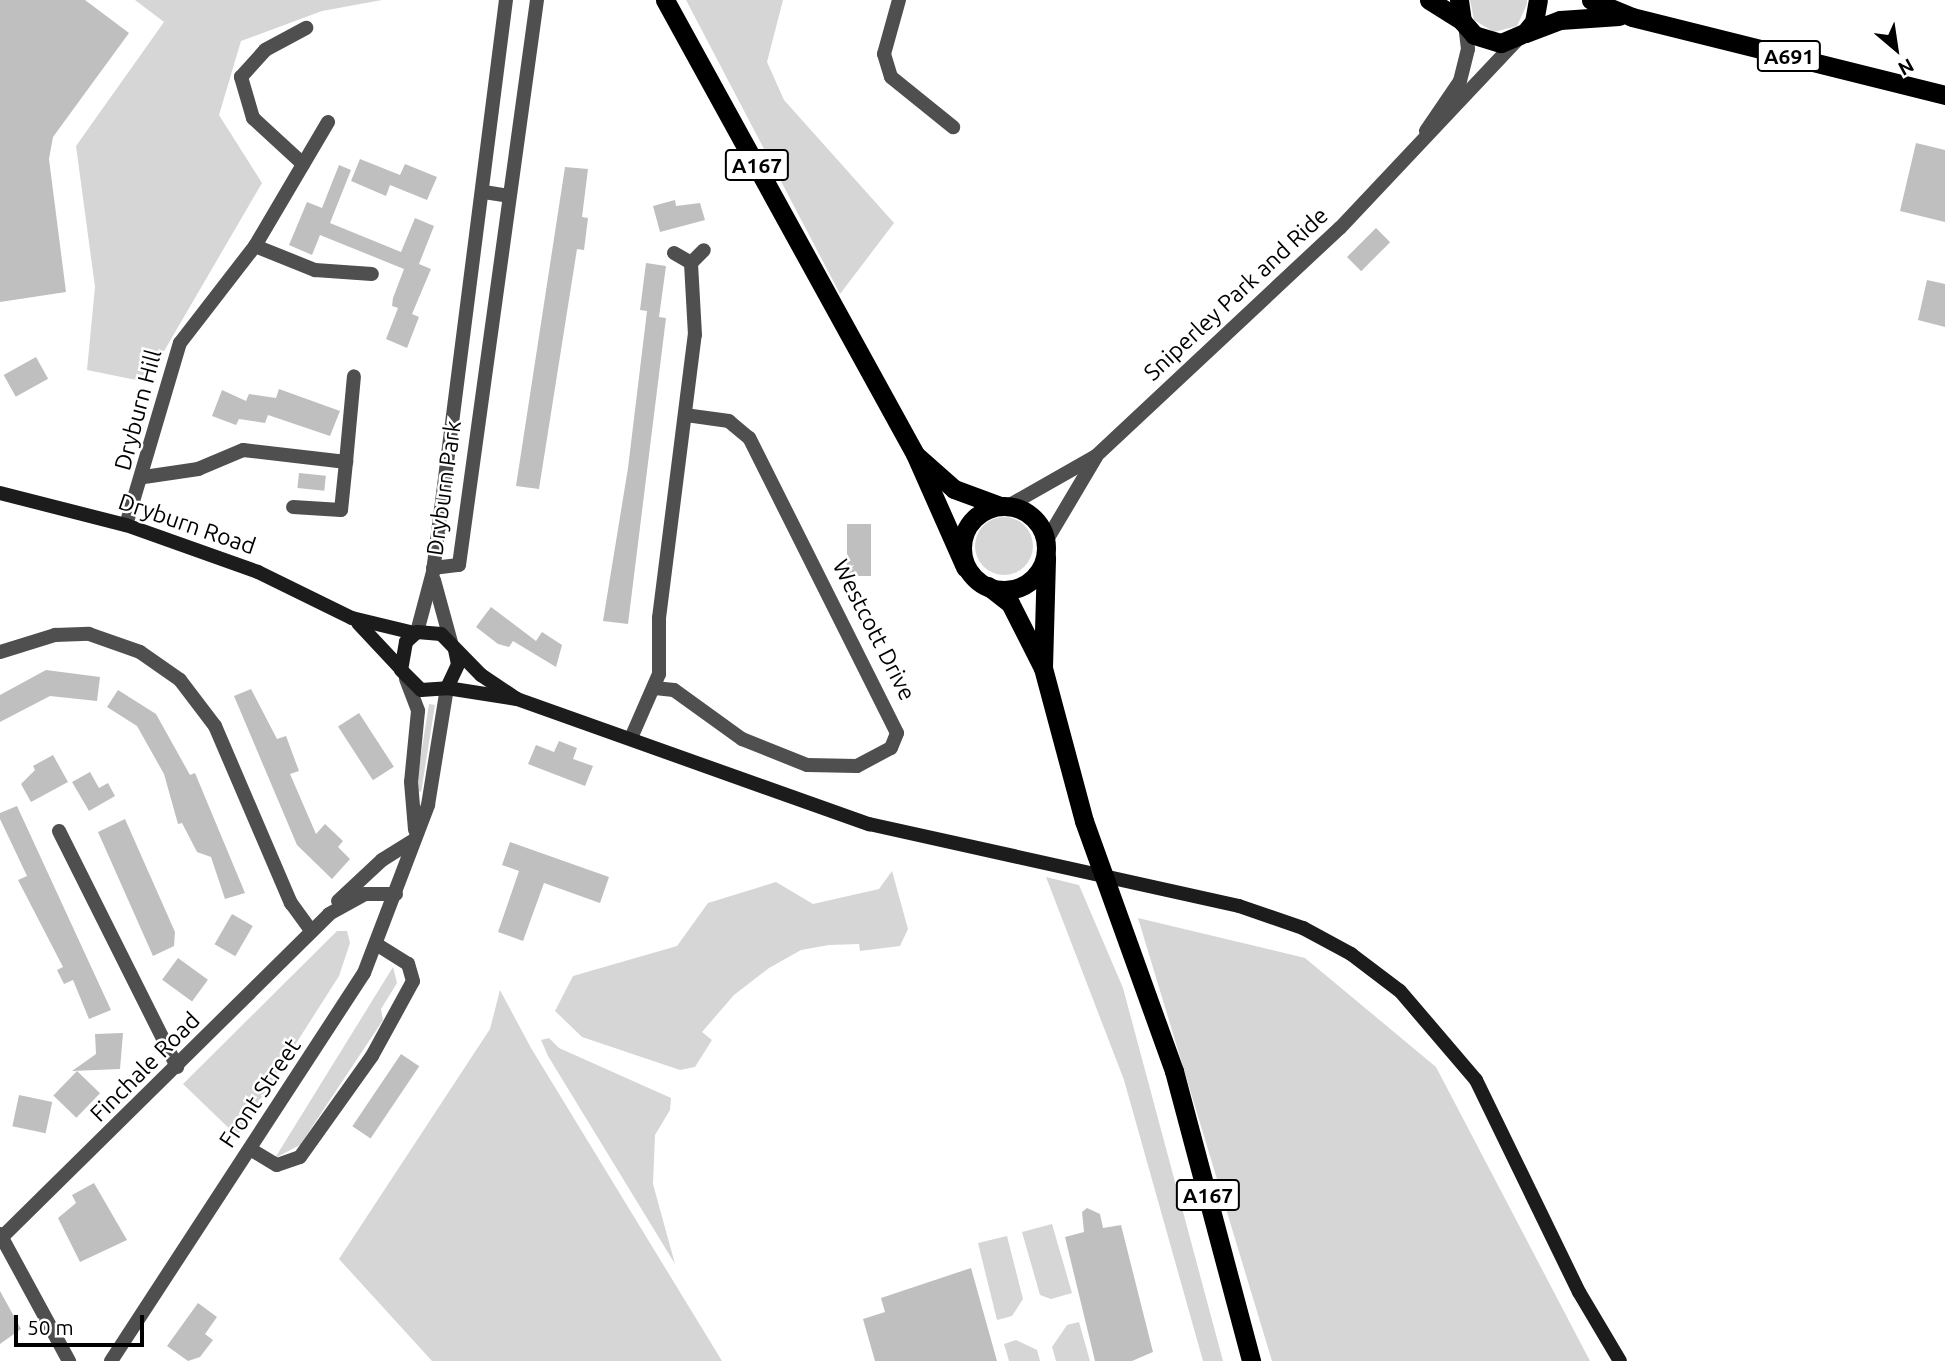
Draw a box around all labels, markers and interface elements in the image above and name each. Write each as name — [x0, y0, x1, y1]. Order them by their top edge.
north arrow — [1861, 14, 1931, 84]
road number: A691 — [1756, 38, 1822, 74]
text: N — [1895, 54, 1918, 80]
road number: A167 — [724, 148, 790, 182]
street label: Sniperley Park and Ride — [1138, 202, 1334, 386]
street label: Dryburn Hill — [109, 347, 167, 473]
street label: Dryburn Park — [421, 419, 467, 557]
street label: Dryburn Road — [115, 488, 259, 560]
street label: Westcott Drive — [827, 555, 921, 705]
street label: Finchale Road — [85, 1007, 205, 1127]
street label: Front Street — [213, 1033, 307, 1153]
road number: A167 — [1175, 1178, 1241, 1212]
scale bar — [18, 1302, 147, 1346]
text: 50 m — [27, 1315, 74, 1339]

